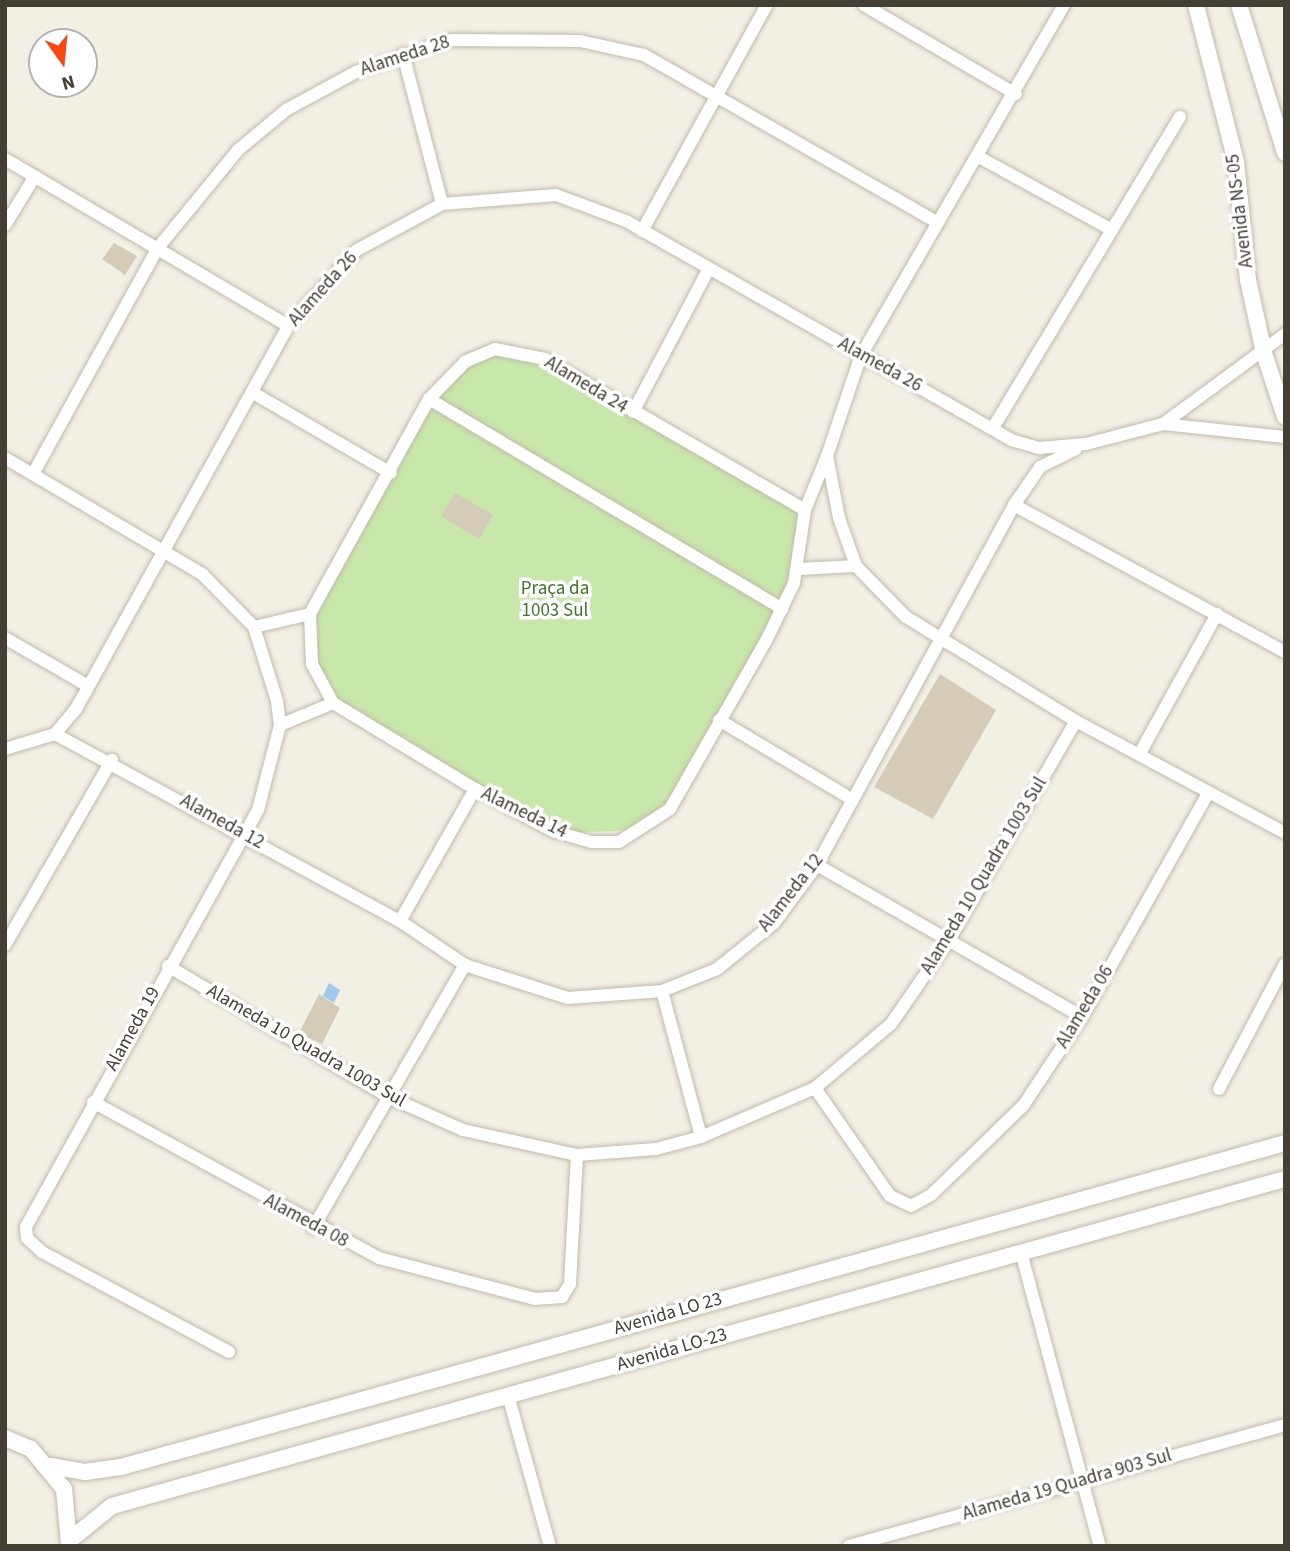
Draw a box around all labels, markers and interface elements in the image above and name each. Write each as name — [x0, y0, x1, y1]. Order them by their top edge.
north arrow — [28, 28, 98, 98]
street label: Alameda 28 — [357, 31, 453, 81]
text: N — [58, 67, 78, 97]
street label: Avenida NS-05 — [1222, 153, 1258, 269]
street label: Alameda 26 — [284, 247, 362, 331]
street label: Alameda 26 — [834, 333, 926, 397]
street label: Alameda 24 — [540, 351, 632, 419]
park label: Praça da 1003 Sul — [521, 578, 589, 622]
street label: Alameda 10 Quadra 1003 Sul — [916, 773, 1052, 979]
street label: Alameda 14 — [477, 782, 571, 844]
street label: Alameda 12 — [176, 790, 268, 854]
street label: Alameda 12 — [753, 849, 829, 937]
street label: Alameda 06 — [1051, 961, 1119, 1053]
street label: Alameda 10 Quadra 1003 Sul — [202, 980, 410, 1112]
street label: Alameda 19 — [101, 983, 165, 1075]
street label: Alameda 08 — [260, 1189, 352, 1253]
street label: Avenida LO 23 — [611, 1288, 725, 1340]
street label: Avenida LO-23 — [614, 1323, 730, 1377]
street label: Alameda 19 Quadra 903 Sul — [960, 1444, 1174, 1526]

